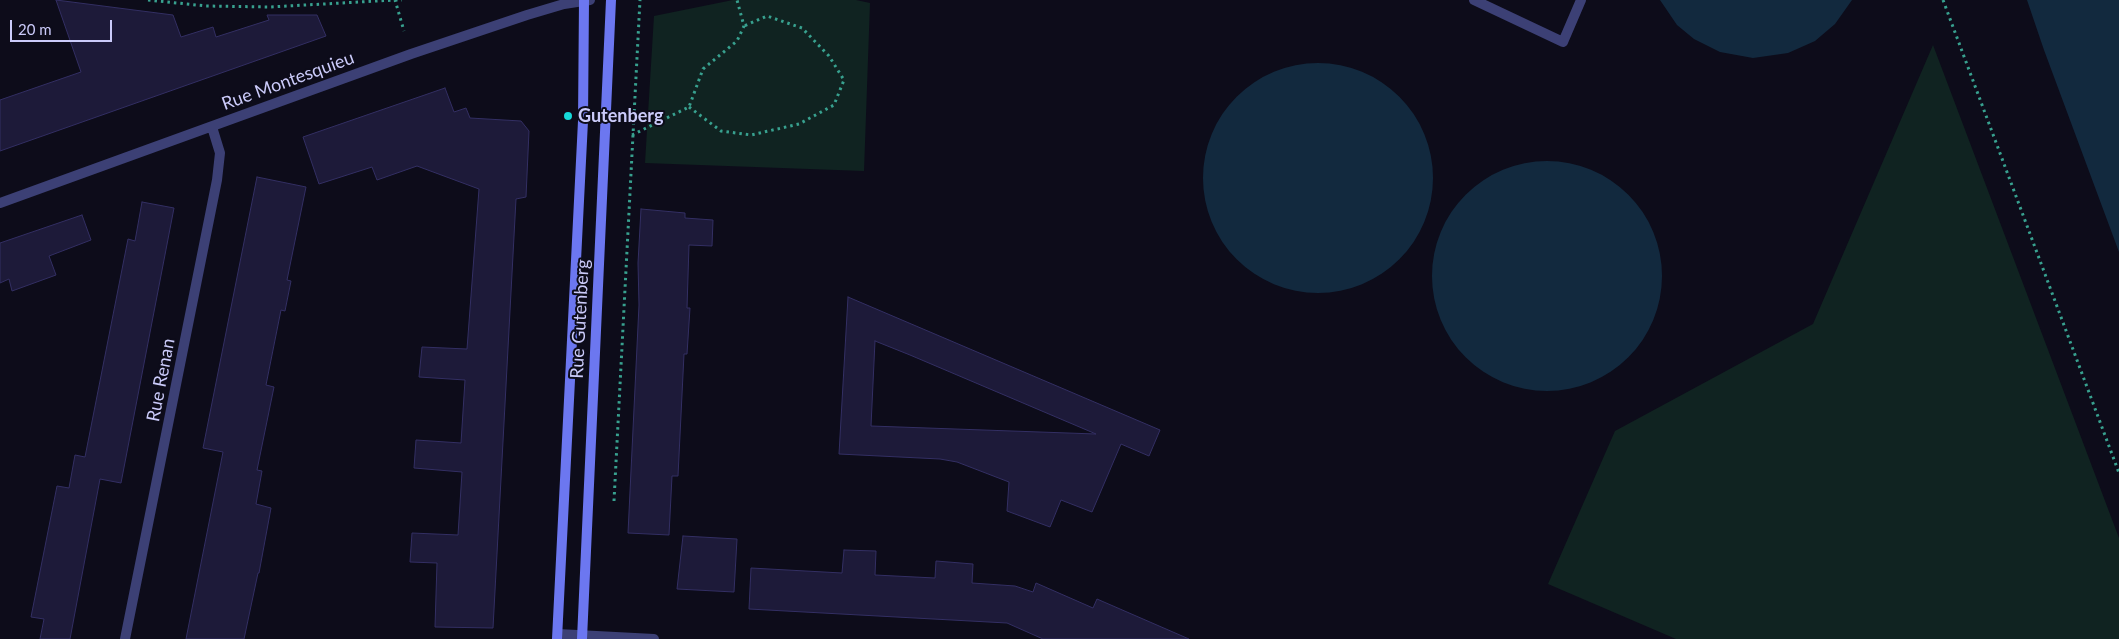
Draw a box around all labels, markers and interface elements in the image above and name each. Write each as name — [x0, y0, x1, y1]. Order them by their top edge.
scale bar — [12, 10, 115, 42]
text: 20 m — [18, 20, 52, 38]
street label: Rue Montesquieu — [219, 47, 357, 115]
place label: Gutenberg — [578, 105, 663, 127]
marker: Gutenberg — [562, 110, 574, 122]
street label: Rue Gutenberg — [566, 259, 594, 379]
street label: Rue Renan — [142, 337, 180, 423]

